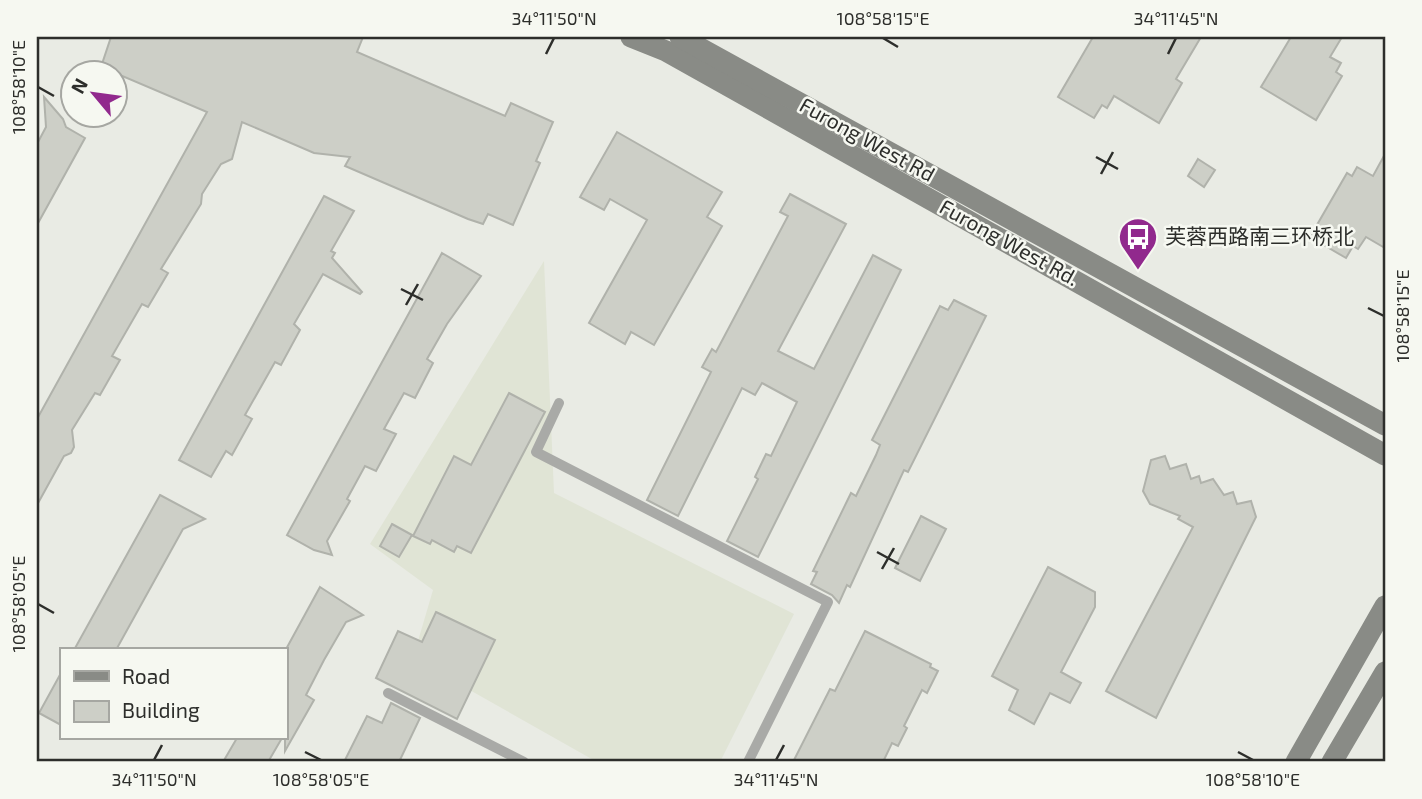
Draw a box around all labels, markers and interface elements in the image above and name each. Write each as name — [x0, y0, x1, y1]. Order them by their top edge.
text: 34°11'50"N — [511, 7, 597, 29]
text: 108°58'15"E — [836, 7, 930, 29]
text: 34°11'45"N — [1133, 7, 1219, 29]
text: 108°58'10"E — [7, 40, 29, 134]
north arrow — [60, 60, 130, 130]
text: N — [65, 74, 92, 97]
street label: Furong West Rd — [796, 91, 940, 186]
street label: Furong West Rd. — [936, 193, 1084, 290]
bus stop icon: 芙蓉西路南三环桥北 — [1117, 216, 1159, 271]
place label: 芙蓉西路南三环桥北 — [1165, 223, 1354, 248]
text: 108°58'15"E — [1391, 269, 1413, 363]
text: 108°58'05"E — [7, 556, 29, 652]
legend — [60, 648, 287, 740]
text: Road — [122, 663, 170, 688]
text: Building — [122, 697, 200, 722]
text: 34°11'50"N — [111, 768, 197, 790]
text: 108°58'05"E — [273, 768, 369, 790]
text: 34°11'45"N — [733, 768, 819, 790]
text: 108°58'10"E — [1206, 768, 1300, 790]

